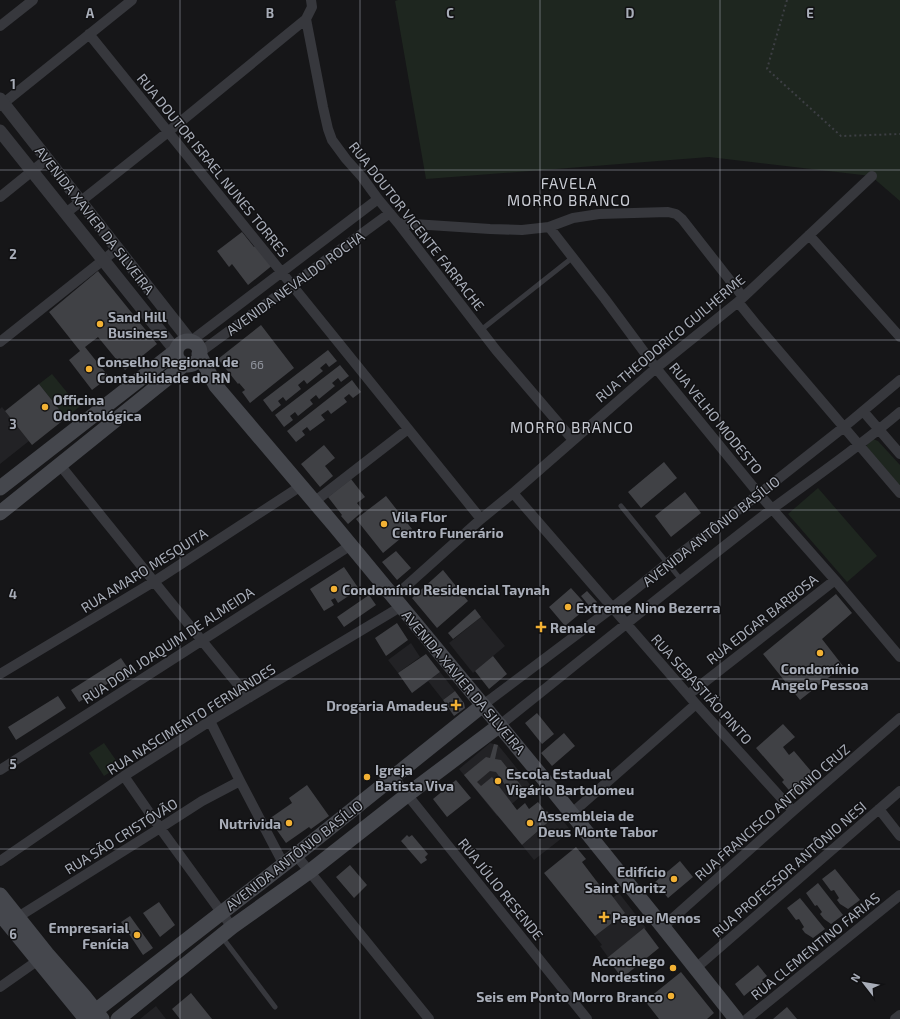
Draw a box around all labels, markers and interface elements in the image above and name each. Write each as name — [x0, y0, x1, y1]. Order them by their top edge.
text: A — [86, 5, 95, 21]
text: B — [266, 5, 274, 21]
text: C — [446, 5, 454, 21]
text: D — [626, 5, 635, 21]
text: E — [806, 5, 814, 21]
street label: RUA DOUTOR ISRAEL NUNES TORRES — [134, 70, 292, 260]
text: 1 — [10, 76, 16, 92]
street label: RUA DOUTOR VICENTE FARRACHE — [346, 138, 488, 314]
street label: AVENIDA XAVIER DA SILVEIRA — [32, 143, 158, 298]
district label: FAVELA MORRO BRANCO — [507, 174, 631, 209]
street label: AVENIDA NEVALDO ROCHA — [223, 227, 368, 339]
text: 2 — [9, 246, 17, 262]
street label: RUA THEODORICO GUILHERME — [592, 270, 748, 406]
place label: Sand Hill Business — [108, 308, 168, 341]
marker: Sand Hill Business — [95, 319, 105, 329]
place label: Conselho Regional de Contabilidade do RN — [97, 353, 239, 386]
house number: 66 — [250, 357, 264, 371]
street label: RUA VELHO MODESTO — [666, 359, 766, 477]
marker: Conselho Regional de Contabilidade do RN — [84, 364, 94, 374]
place label: Officina Odontológica — [53, 391, 142, 424]
marker: Officina Odontológica — [40, 402, 50, 412]
text: 3 — [9, 416, 17, 432]
district label: MORRO BRANCO — [510, 418, 634, 436]
street label: AVENIDA ANTÔNIO BASÍLIO — [639, 472, 783, 590]
place label: Vila Flor Centro Funerário — [392, 508, 504, 541]
marker: Vila Flor Centro Funerário — [379, 519, 389, 529]
street label: RUA AMARO MESQUITA — [77, 524, 211, 616]
street label: RUA EDGAR BARBOSA — [703, 570, 821, 668]
place label: Condomínio Residencial Taynah — [342, 581, 550, 598]
street label: RUA DOM JOAQUIM DE ALMEIDA — [79, 583, 257, 707]
marker: Condomínio Residencial Taynah — [329, 584, 339, 594]
text: 4 — [9, 586, 17, 602]
place label: Extreme Nino Bezerra — [576, 599, 720, 616]
marker: Extreme Nino Bezerra — [563, 602, 573, 612]
street label: AVENIDA XAVIER DA SILVEIRA — [399, 606, 530, 758]
place label: Renale — [550, 619, 596, 636]
marker: Renale — [535, 621, 547, 633]
street label: RUA SEBASTIÃO PINTO — [648, 630, 756, 748]
marker: Condomínio Angelo Pessoa — [815, 648, 825, 658]
street label: RUA NASCIMENTO FERNANDES — [104, 660, 278, 778]
place label: Condomínio Angelo Pessoa — [772, 660, 869, 693]
place label: Drogaria Amadeus — [326, 697, 448, 714]
marker: Drogaria Amadeus — [451, 700, 461, 710]
street label: RUA FRANCISCO ANTÔNIO CRUZ — [691, 740, 853, 884]
text: 5 — [9, 756, 17, 772]
place label: Igreja Batista Viva — [375, 761, 454, 794]
place label: Escola Estadual Vigário Bartolomeu — [506, 765, 634, 798]
marker: Igreja Batista Viva — [362, 772, 372, 782]
marker: Escola Estadual Vigário Bartolomeu — [493, 776, 503, 786]
street label: RUA SÃO CRISTÓVÃO — [61, 794, 181, 878]
street label: AVENIDA ANTÔNIO BASÍLIO — [222, 796, 366, 914]
street label: RUA PROFESSOR ANTÔNIO NESI — [708, 797, 870, 941]
place label: Assembleia de Deus Monte Tabor — [538, 807, 658, 840]
place label: Nutrivida — [219, 815, 281, 832]
marker: Nutrivida — [284, 818, 294, 828]
marker: Assembleia de Deus Monte Tabor — [525, 818, 535, 828]
street label: RUA JÚLIO RESENDE — [455, 835, 547, 943]
place label: Edifício Saint Moritz — [585, 863, 666, 896]
marker: Edifício Saint Moritz — [669, 874, 679, 884]
street label: RUA CLEMENTINO FARIAS — [747, 889, 883, 1003]
place label: Pague Menos — [612, 909, 701, 926]
marker: Pague Menos — [599, 912, 609, 922]
place label: Empresarial Fenícia — [49, 919, 129, 952]
text: 6 — [9, 926, 17, 942]
marker: Empresarial Fenícia — [132, 930, 142, 940]
place label: Aconchego Nordestino — [591, 952, 665, 985]
marker: Aconchego Nordestino — [668, 963, 678, 973]
north arrow — [844, 963, 884, 1003]
place label: Seis em Ponto Morro Branco — [476, 988, 663, 1005]
marker: Seis em Ponto Morro Branco — [666, 991, 676, 1001]

